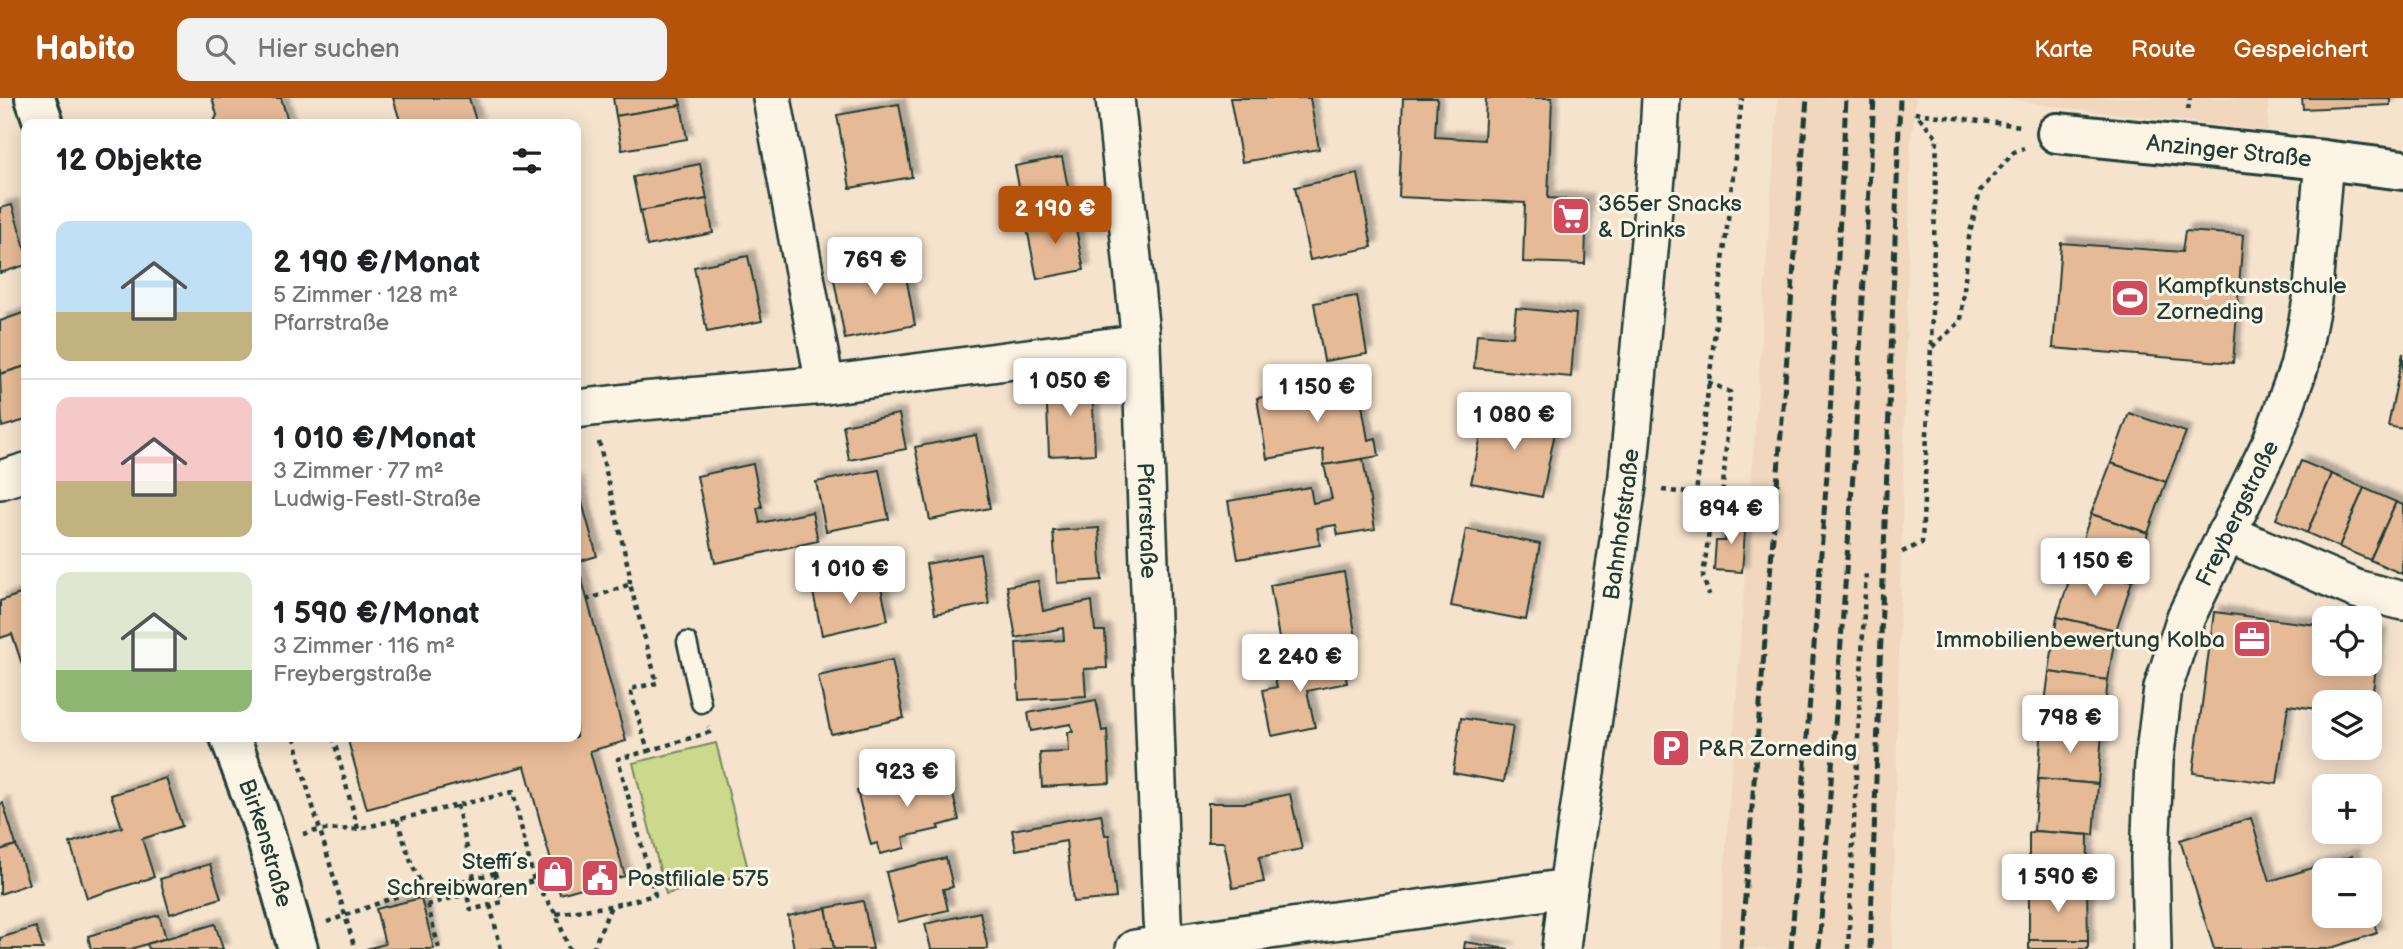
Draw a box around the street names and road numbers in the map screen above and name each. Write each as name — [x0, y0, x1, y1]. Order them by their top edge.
street label: Anzinger Straße — [2145, 129, 2313, 174]
street label: Freybergstraße — [2190, 436, 2285, 591]
street label: Bahnhofstraße — [1597, 447, 1645, 602]
street label: Pfarrstraße — [1130, 462, 1163, 579]
street label: Birkenstraße — [232, 775, 298, 910]

